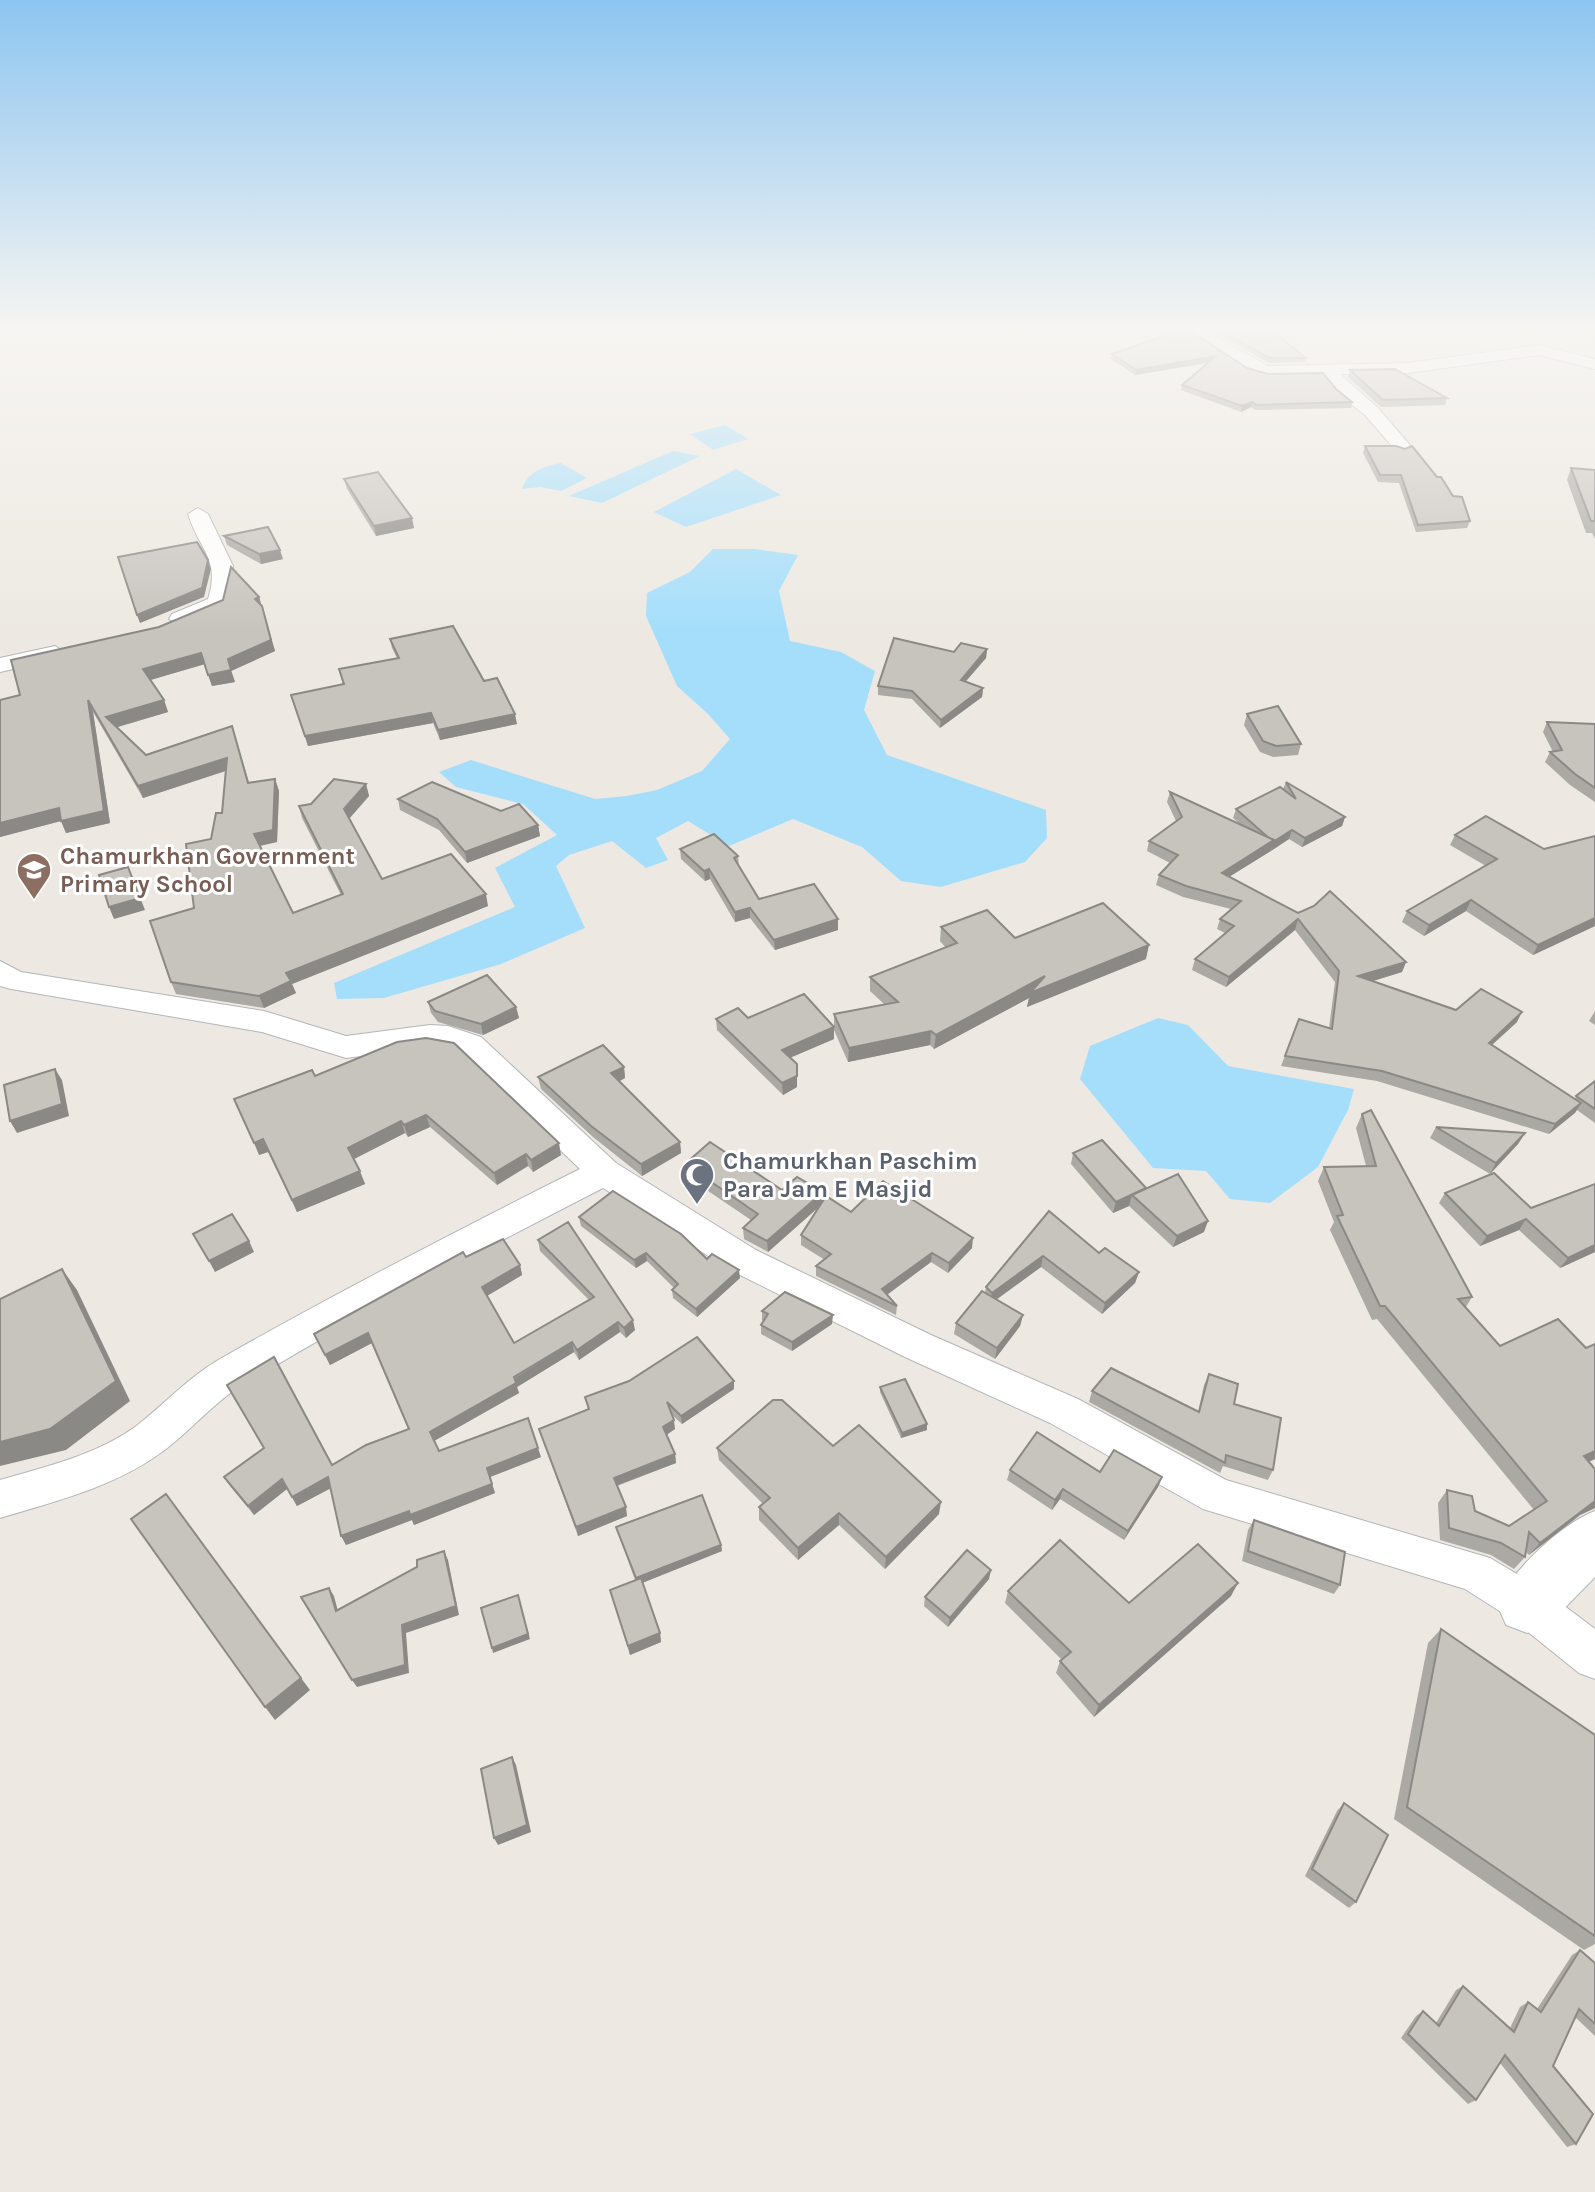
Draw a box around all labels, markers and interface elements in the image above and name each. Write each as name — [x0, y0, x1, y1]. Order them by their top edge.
place label: Chamurkhan Government Primary School — [60, 842, 355, 898]
school or university icon: Chamurkhan Government Primary School — [15, 851, 53, 901]
place label: Chamurkhan Paschim Para Jam E Masjid — [723, 1147, 978, 1203]
mosque icon: Chamurkhan Paschim Para Jam E Masjid — [678, 1156, 716, 1206]

